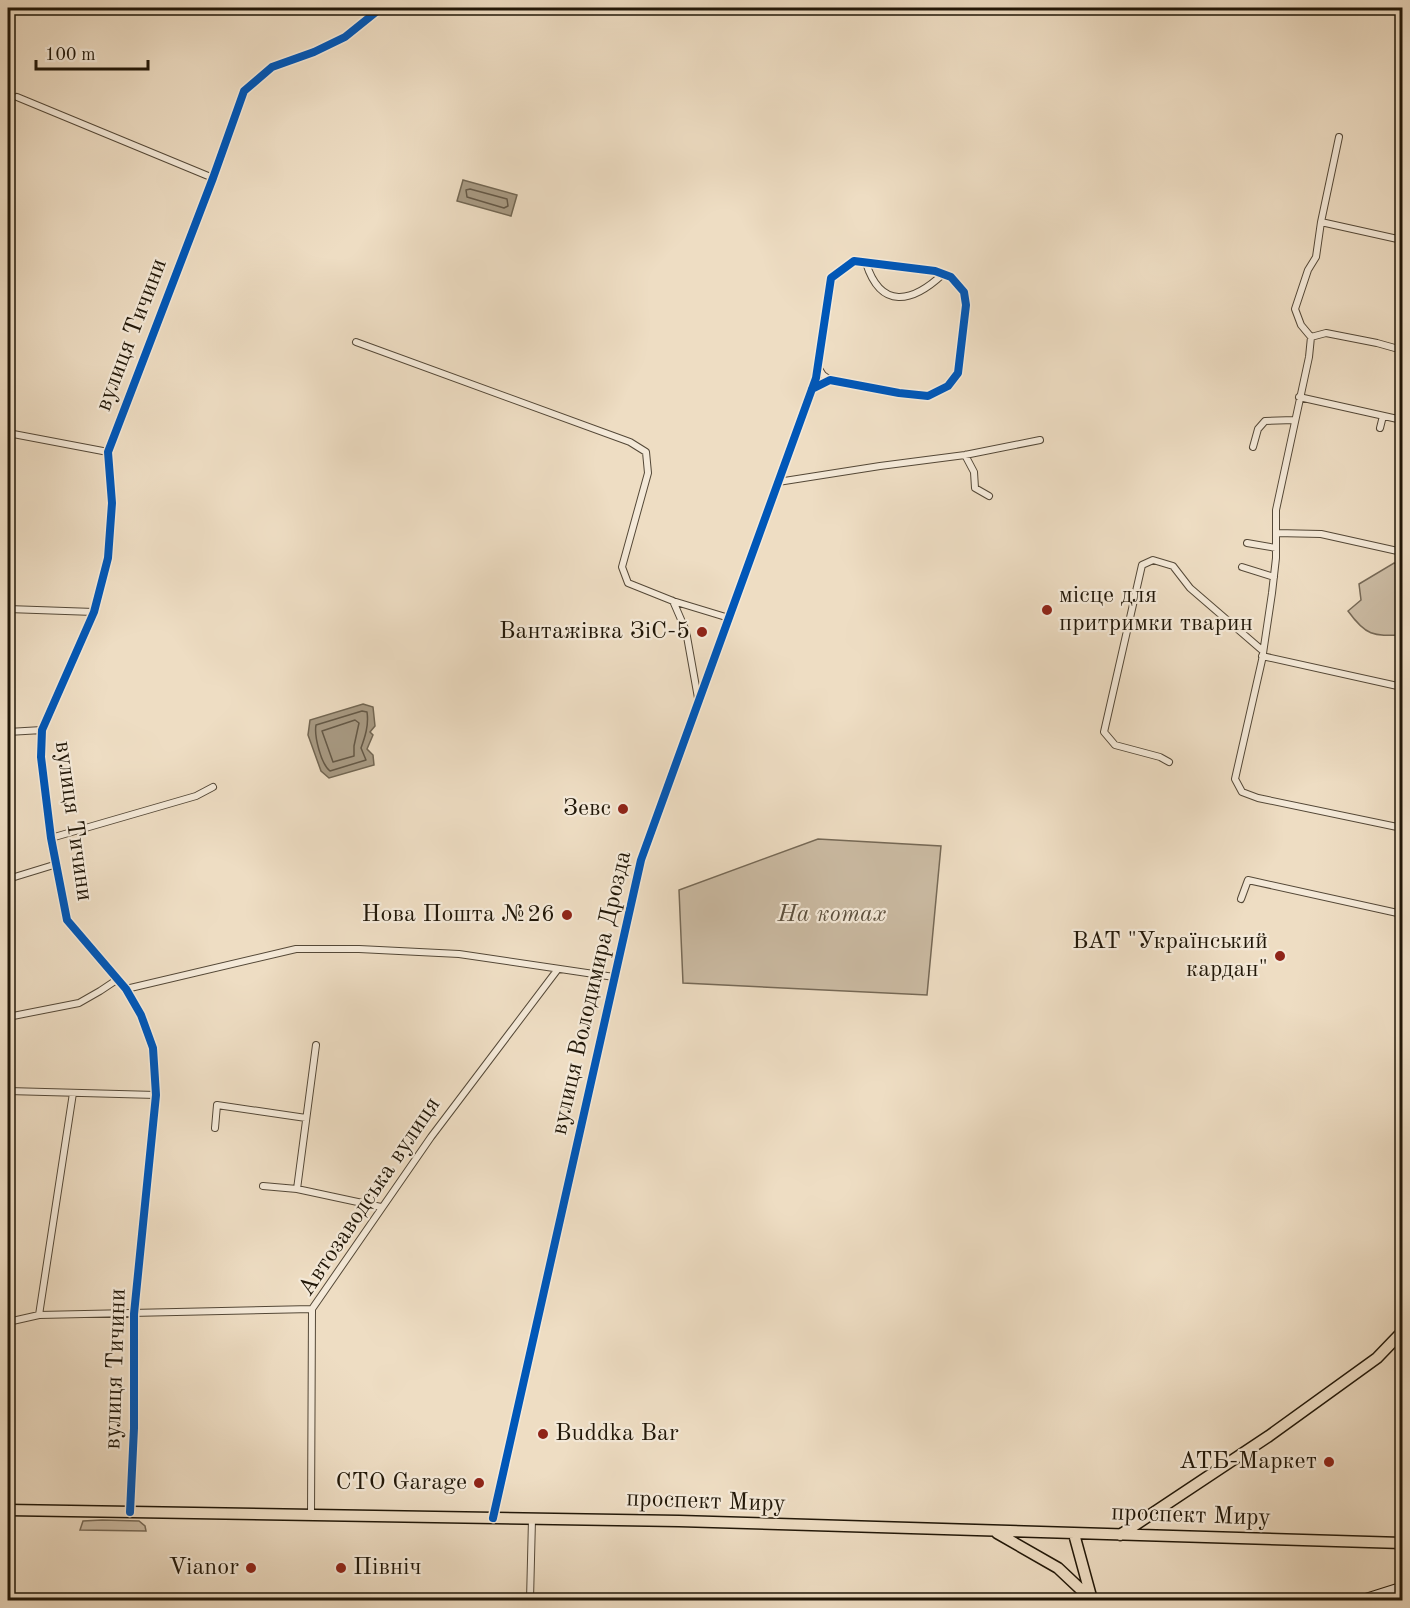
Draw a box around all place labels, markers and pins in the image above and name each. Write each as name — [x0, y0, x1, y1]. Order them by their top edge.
place label: місце для притримки тварин — [1059, 584, 1253, 636]
marker: місце для притримки тварин — [1040, 603, 1054, 617]
place label: Вантажівка ЗіС-5 — [499, 620, 690, 644]
marker: Вантажівка ЗіС-5 — [695, 625, 709, 639]
place label: Зевс — [563, 797, 611, 821]
marker: Зевс — [616, 802, 630, 816]
place label: Нова Пошта №26 — [362, 903, 555, 927]
marker: Нова Пошта №26 — [560, 908, 574, 922]
place label: ВАТ "Український кардан" — [1072, 930, 1268, 982]
marker: ВАТ "Український кардан" — [1273, 949, 1287, 963]
place label: Buddka Bar — [555, 1422, 679, 1446]
marker: Buddka Bar — [536, 1427, 550, 1441]
place label: АТБ-Маркет — [1179, 1450, 1317, 1474]
marker: АТБ-Маркет — [1322, 1455, 1336, 1469]
place label: СТО Garage — [335, 1471, 467, 1495]
marker: СТО Garage — [472, 1476, 486, 1490]
place label: Vianor — [168, 1556, 239, 1580]
place label: Північ — [353, 1556, 422, 1580]
marker: Vianor — [244, 1561, 258, 1575]
marker: Північ — [334, 1561, 348, 1575]

